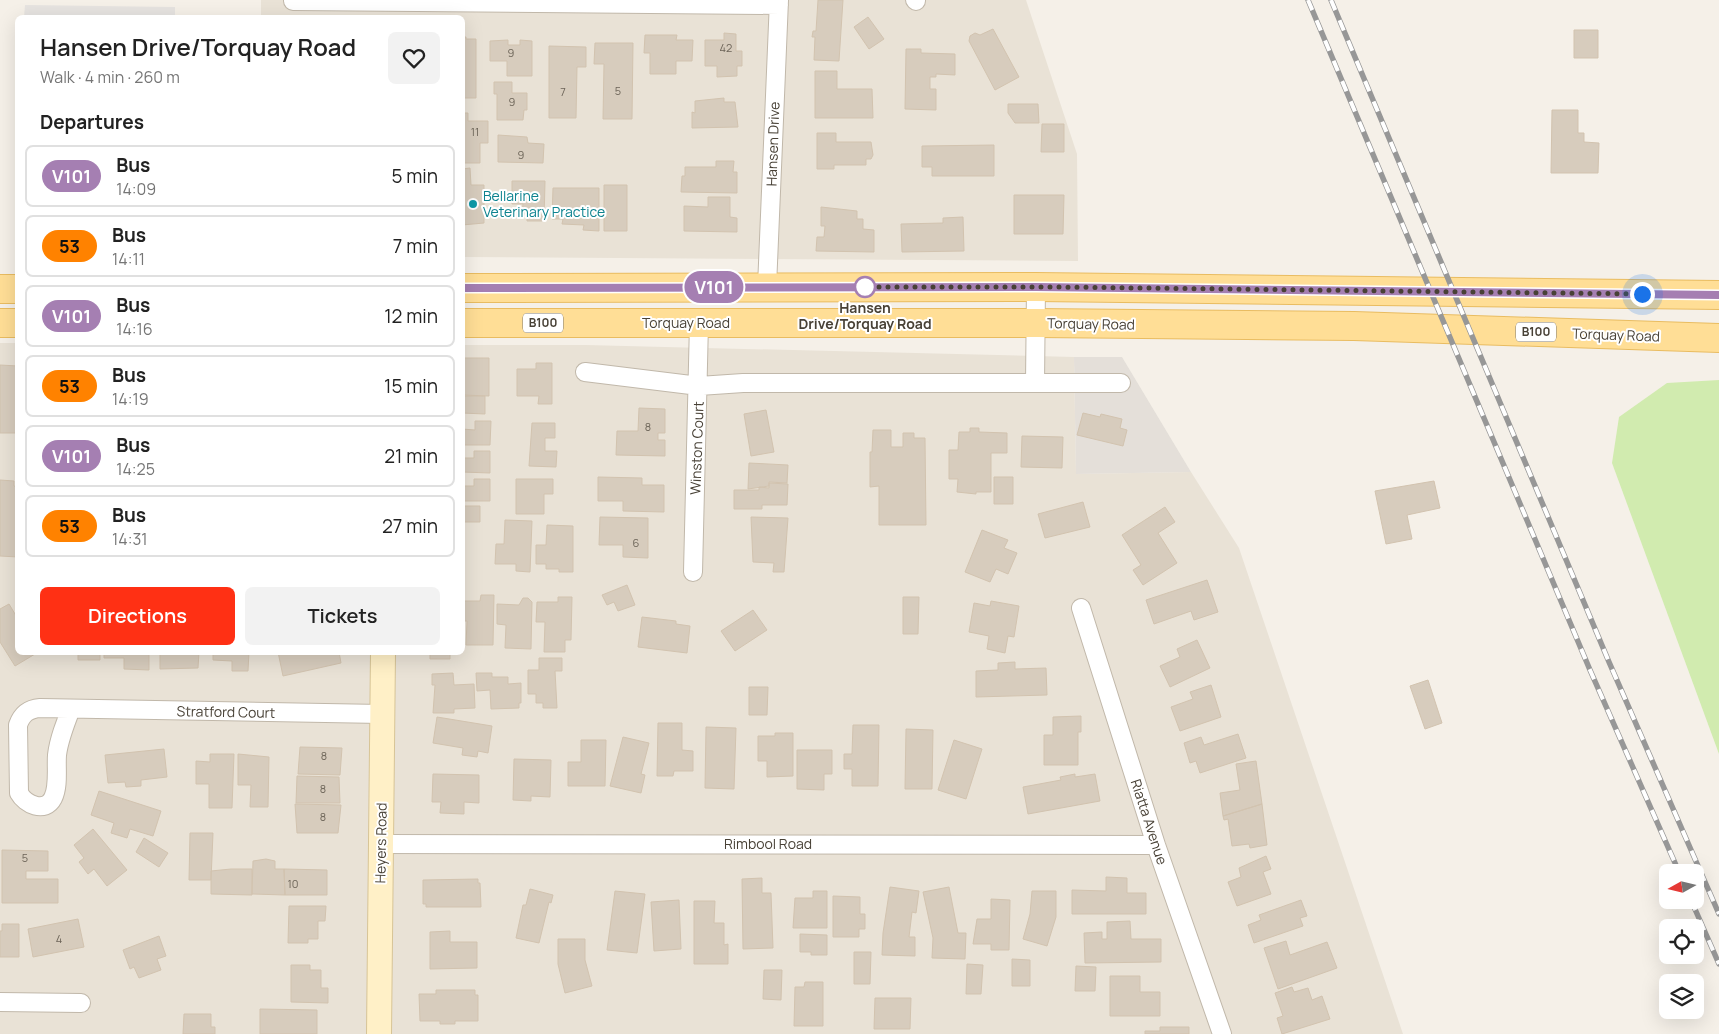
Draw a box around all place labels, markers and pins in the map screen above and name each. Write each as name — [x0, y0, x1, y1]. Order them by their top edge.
place label: Bellarine Veterinary Practice — [483, 186, 605, 221]
marker: Bellarine Veterinary Practice — [467, 198, 479, 210]
marker: Hansen Drive/Torquay Road — [854, 276, 876, 298]
place label: Hansen Drive/Torquay Road — [798, 298, 932, 333]

